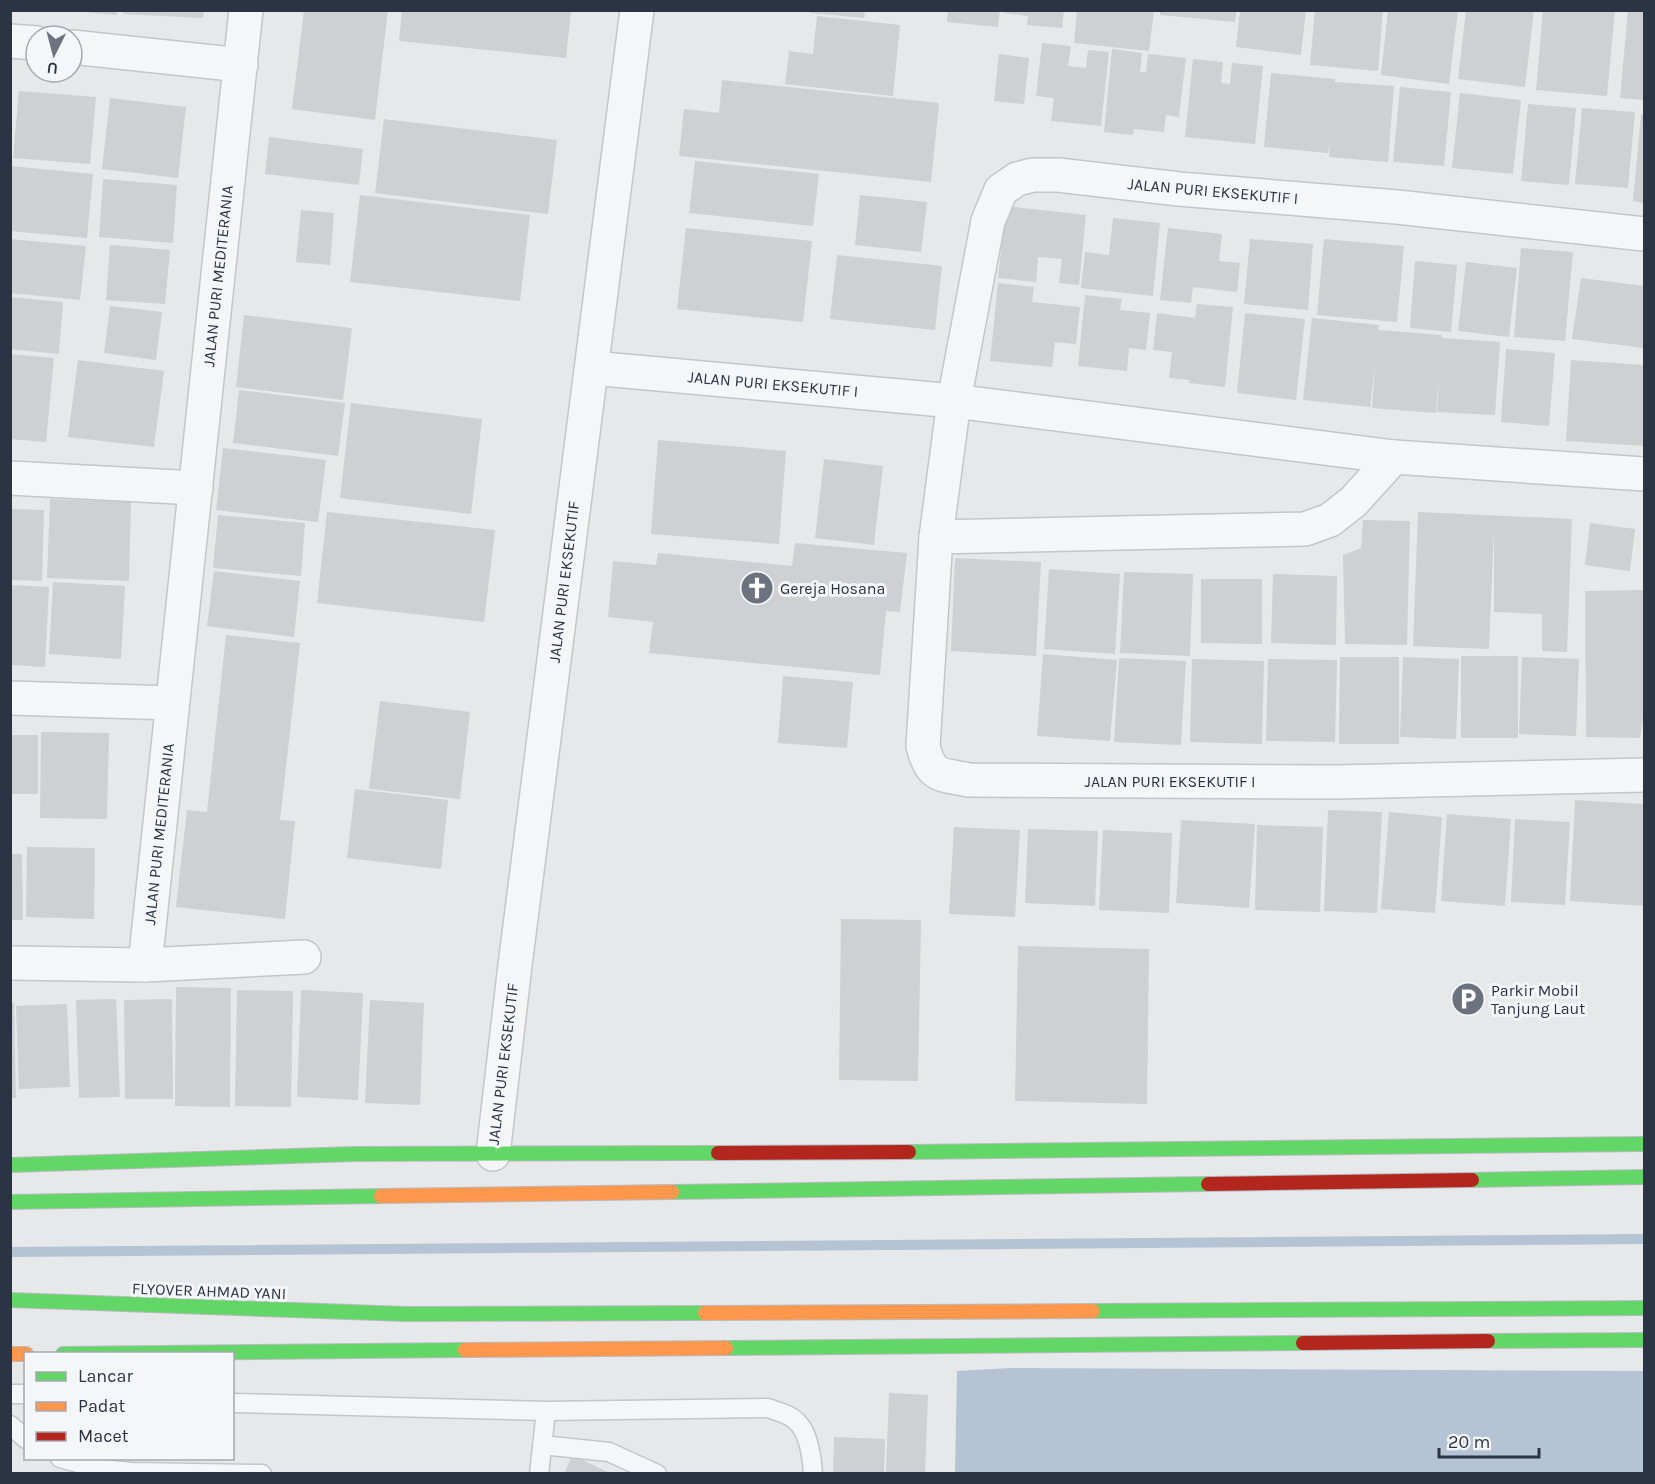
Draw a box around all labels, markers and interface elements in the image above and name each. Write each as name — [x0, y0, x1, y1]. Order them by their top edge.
north arrow — [24, 24, 84, 84]
text: U — [46, 58, 59, 78]
street label: JALAN PURI EKSEKUTIF I — [1127, 174, 1299, 208]
street label: JALAN PURI MEDITERANIA — [199, 184, 237, 368]
street label: JALAN PURI EKSEKUTIF I — [687, 367, 859, 401]
street label: JALAN PURI EKSEKUTIF — [545, 500, 583, 664]
church icon: Gereja Hosana — [739, 570, 775, 606]
place label: Gereja Hosana — [780, 579, 885, 598]
street label: JALAN PURI MEDITERANIA — [140, 742, 178, 926]
street label: JALAN PURI EKSEKUTIF I — [1084, 772, 1256, 791]
parking icon: Parkir Mobil Tanjung Laut — [1450, 981, 1486, 1017]
place label: Parkir Mobil Tanjung Laut — [1491, 981, 1585, 1018]
street label: JALAN PURI EKSEKUTIF — [484, 982, 522, 1146]
street label: FLYOVER AHMAD YANI — [132, 1279, 286, 1303]
legend — [24, 1352, 234, 1460]
text: Lancar — [78, 1365, 133, 1387]
text: Padat — [78, 1395, 125, 1417]
scale bar — [1439, 1421, 1540, 1459]
text: Macet — [78, 1425, 129, 1447]
text: 20 m — [1448, 1431, 1490, 1453]

